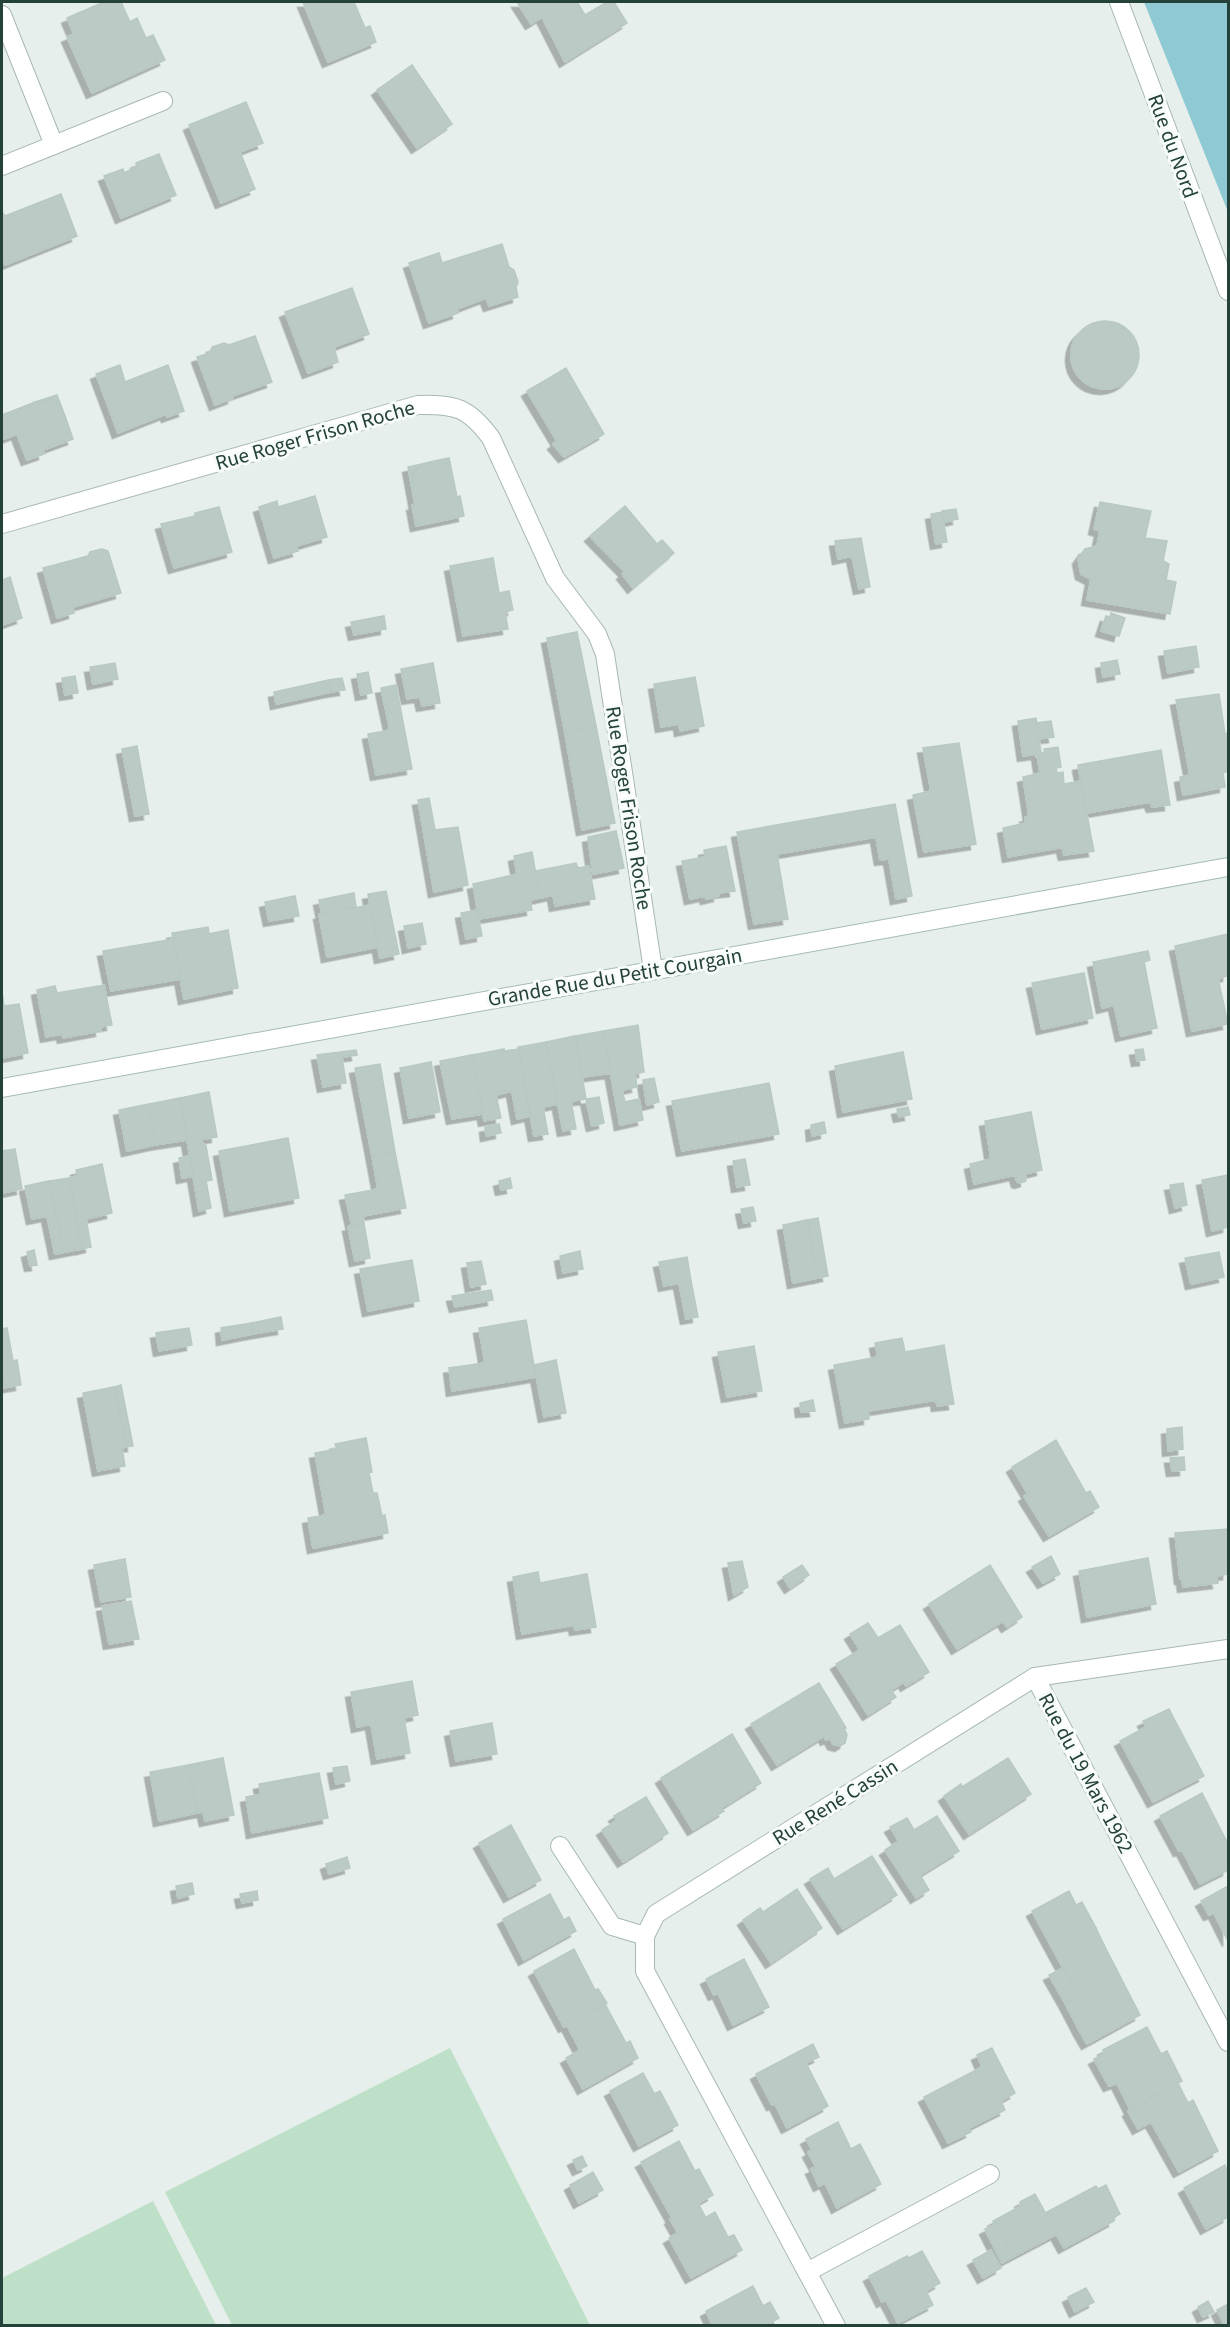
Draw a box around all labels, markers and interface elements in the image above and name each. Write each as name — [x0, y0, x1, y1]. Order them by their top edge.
street label: Rue du Nord — [1140, 90, 1206, 202]
street label: Rue Roger Frison Roche — [212, 392, 418, 478]
street label: Rue Roger Frison Roche — [598, 704, 660, 912]
street label: Grande Rue du Petit Courgain — [485, 940, 745, 1014]
street label: Rue du 19 Mars 1962 — [1031, 1687, 1141, 1859]
street label: Rue René Cassin — [766, 1751, 904, 1853]

